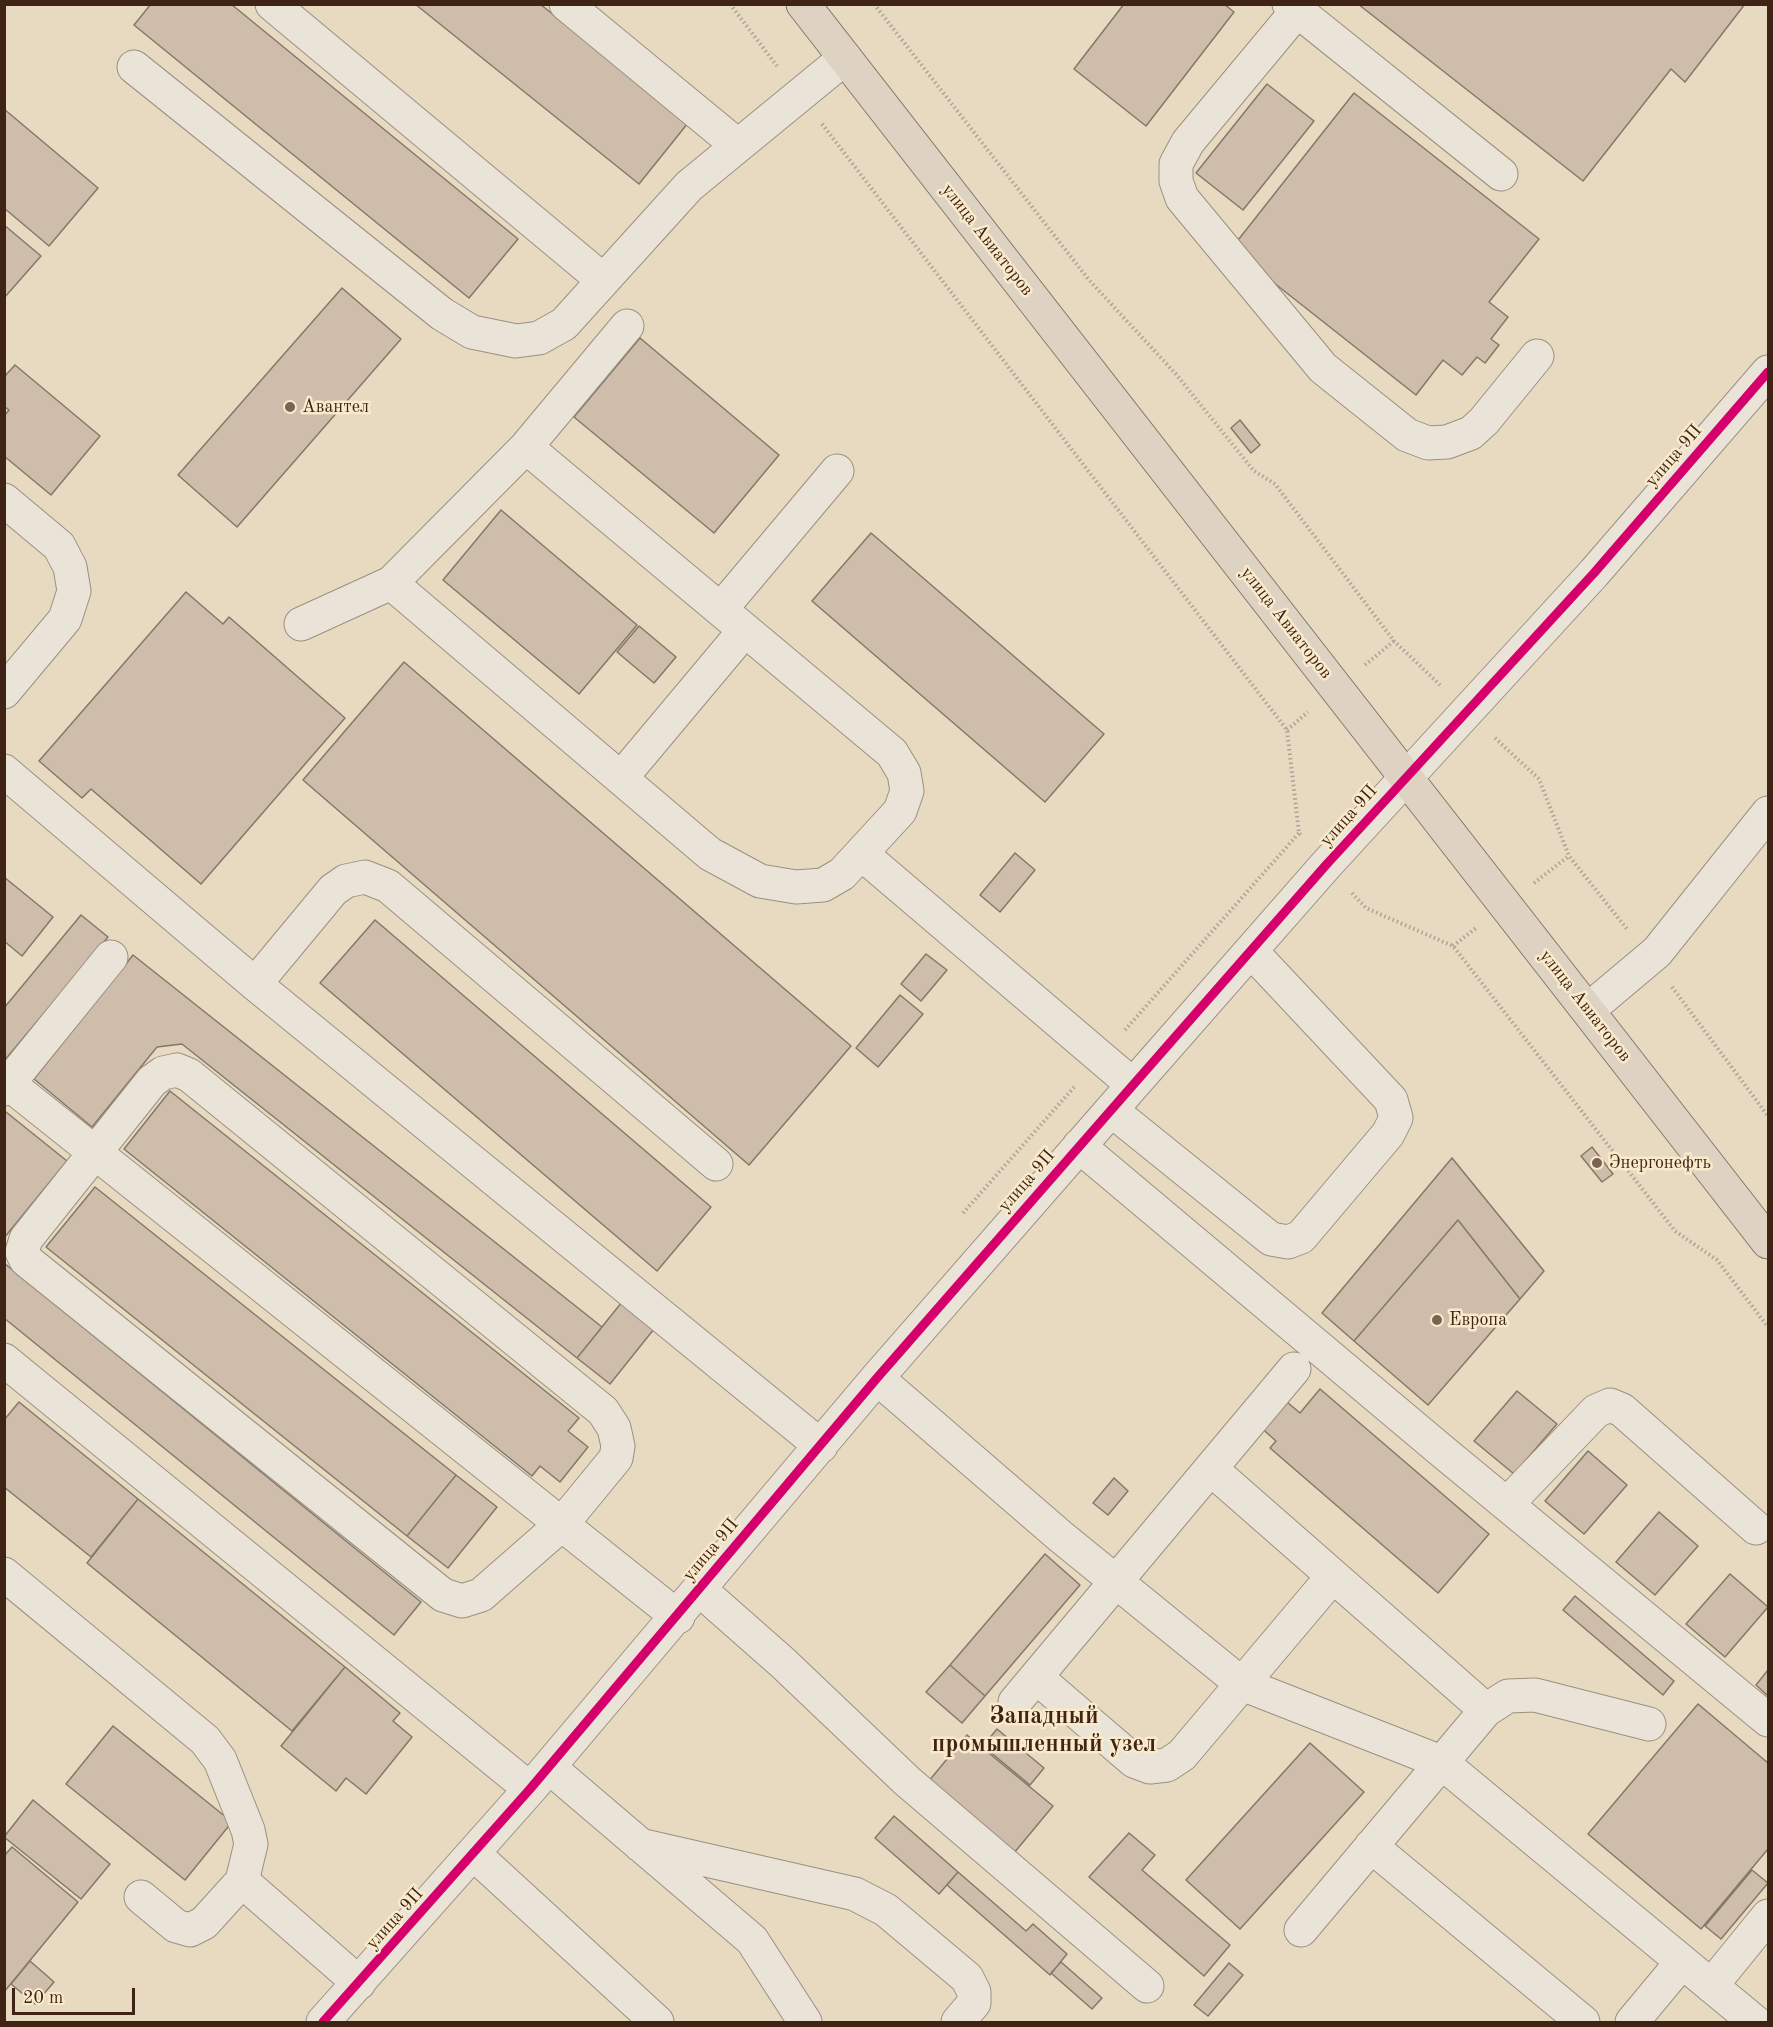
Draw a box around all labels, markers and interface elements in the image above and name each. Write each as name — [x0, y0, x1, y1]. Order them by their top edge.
street label: улица Авиаторов — [937, 180, 1037, 300]
place label: Авантел — [302, 396, 369, 418]
marker: Авантел — [283, 400, 297, 414]
street label: улица 9П — [1641, 420, 1707, 492]
street label: улица Авиаторов — [1236, 563, 1336, 683]
street label: улица 9П — [1316, 781, 1382, 851]
street label: улица Авиаторов — [1535, 946, 1635, 1066]
street label: улица 9П — [994, 1145, 1060, 1217]
place label: Энергонефть — [1609, 1152, 1711, 1174]
marker: Энергонефть — [1590, 1156, 1604, 1170]
place label: Европа — [1449, 1309, 1507, 1331]
marker: Европа — [1430, 1313, 1444, 1327]
street label: улица 9П — [678, 1514, 744, 1586]
district label: Западный промышленный узел — [932, 1703, 1156, 1759]
street label: улица 9П — [362, 1884, 428, 1954]
scale bar — [15, 1976, 138, 2014]
text: 20 m — [23, 1989, 63, 2007]

